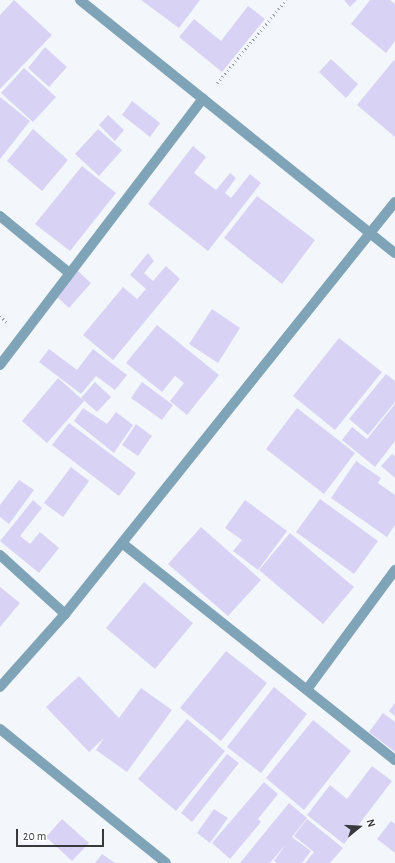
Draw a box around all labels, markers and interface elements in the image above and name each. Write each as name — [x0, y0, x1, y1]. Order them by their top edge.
north arrow — [339, 807, 379, 847]
text: N — [364, 818, 377, 828]
scale bar — [18, 821, 106, 847]
text: 20 m — [23, 830, 46, 842]

